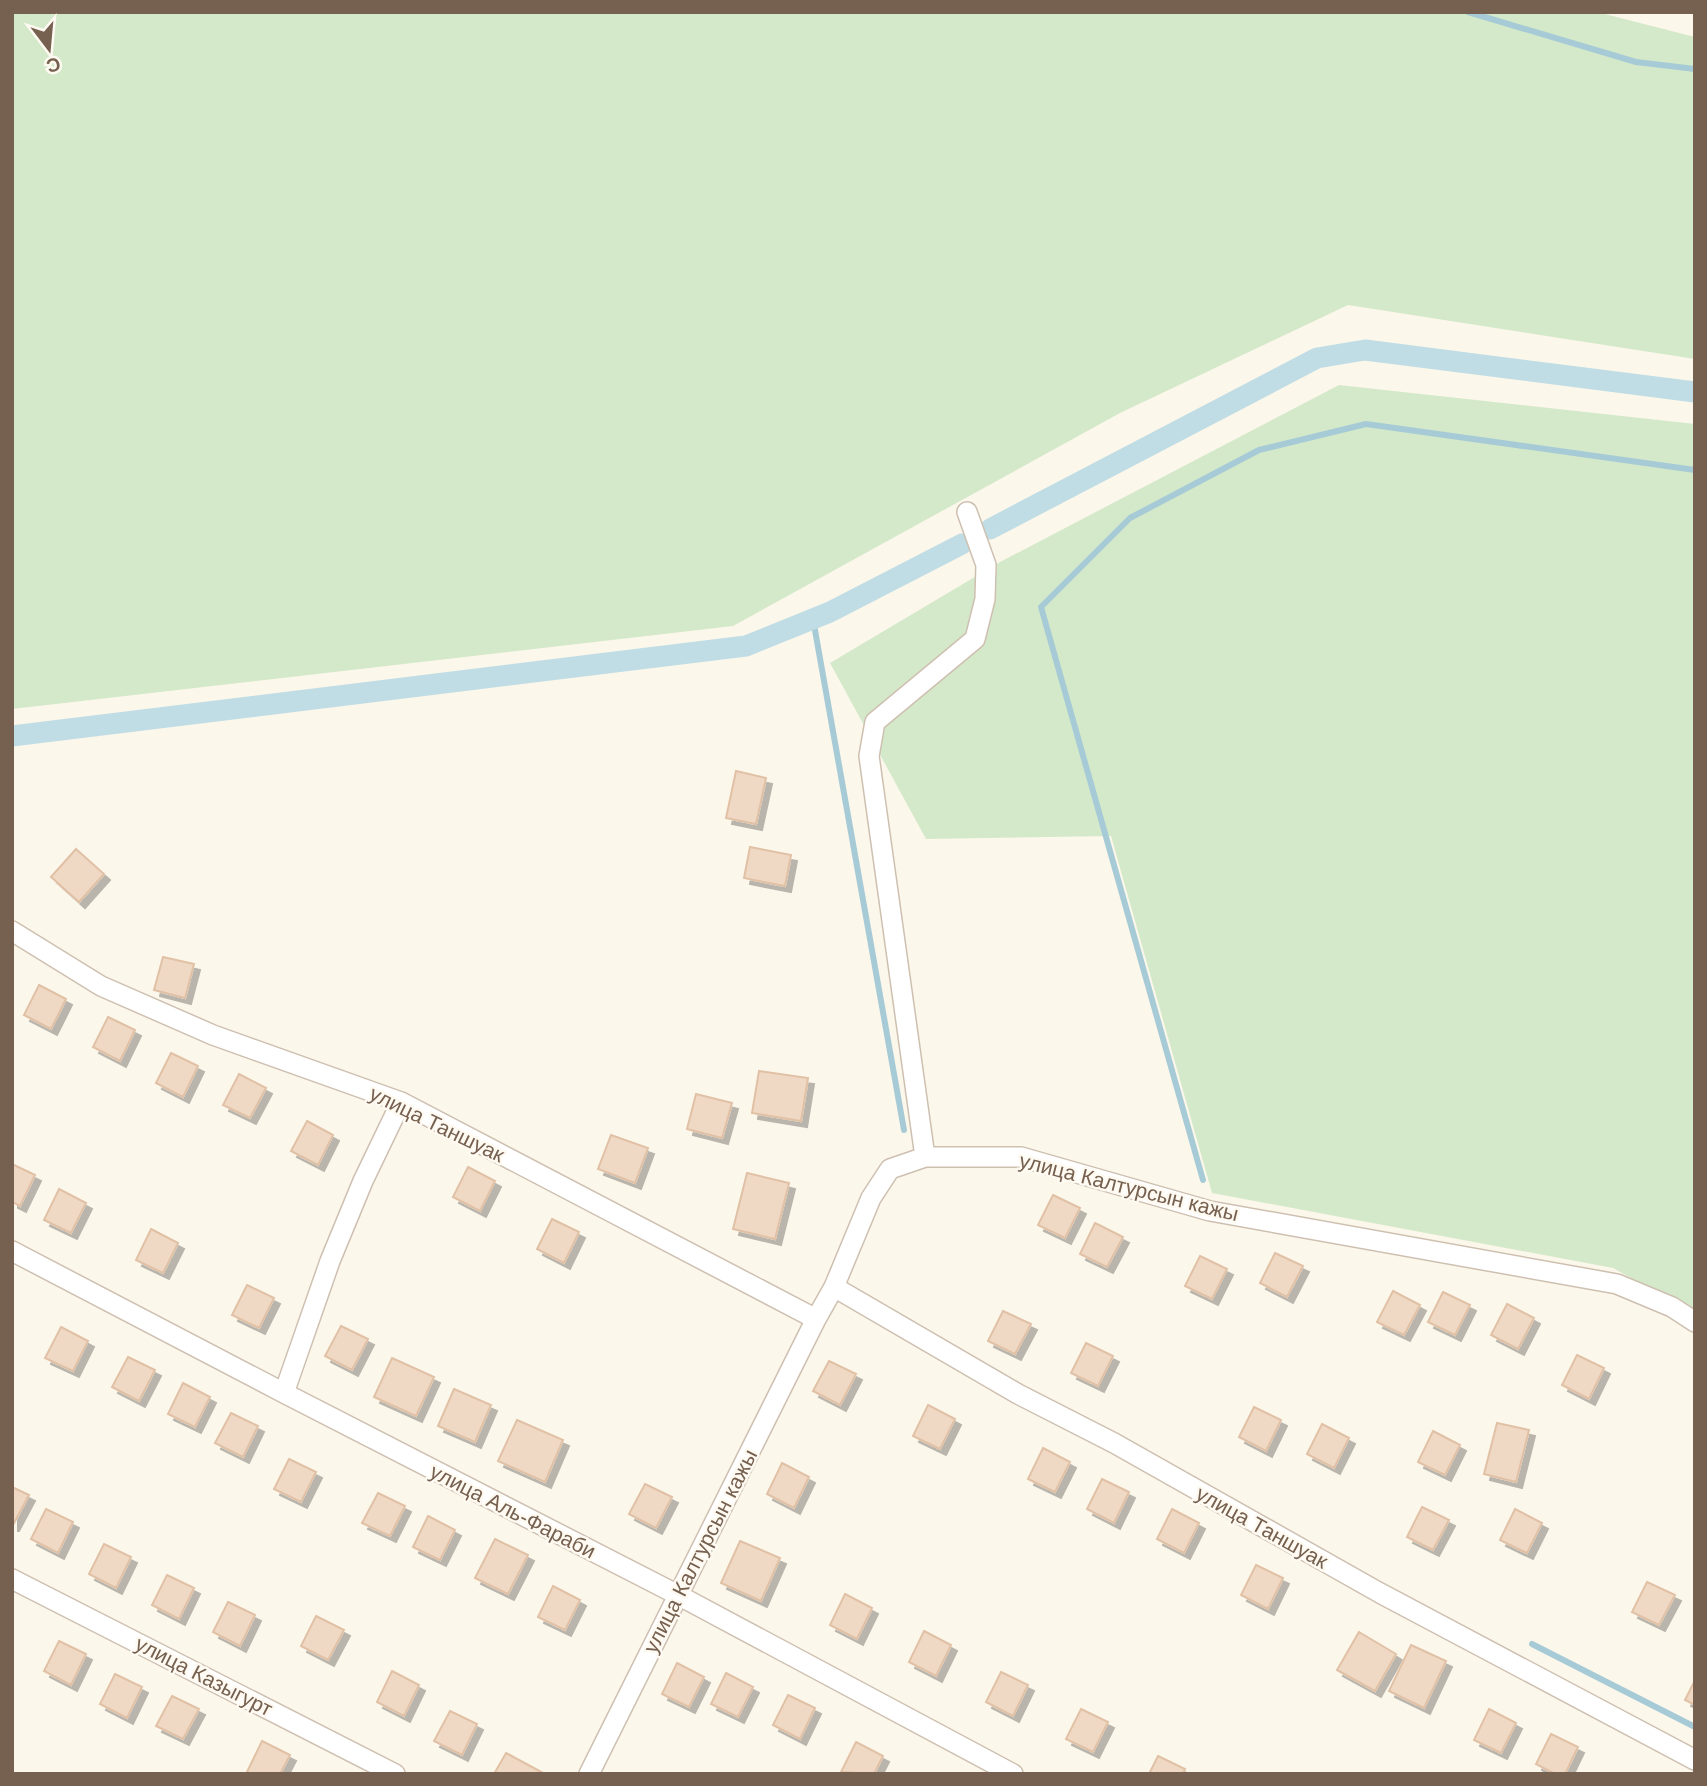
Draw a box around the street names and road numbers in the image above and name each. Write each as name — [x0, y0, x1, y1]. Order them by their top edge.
street label: улица Таншуак — [366, 1082, 509, 1167]
street label: улица Калтурсын кажы — [1017, 1149, 1241, 1225]
street label: улица Калтурсын кажы — [639, 1446, 761, 1656]
street label: улица Аль-Фараби — [426, 1459, 600, 1563]
street label: улица Таншуак — [1192, 1481, 1332, 1573]
street label: улица Казыгурт — [132, 1632, 277, 1721]

